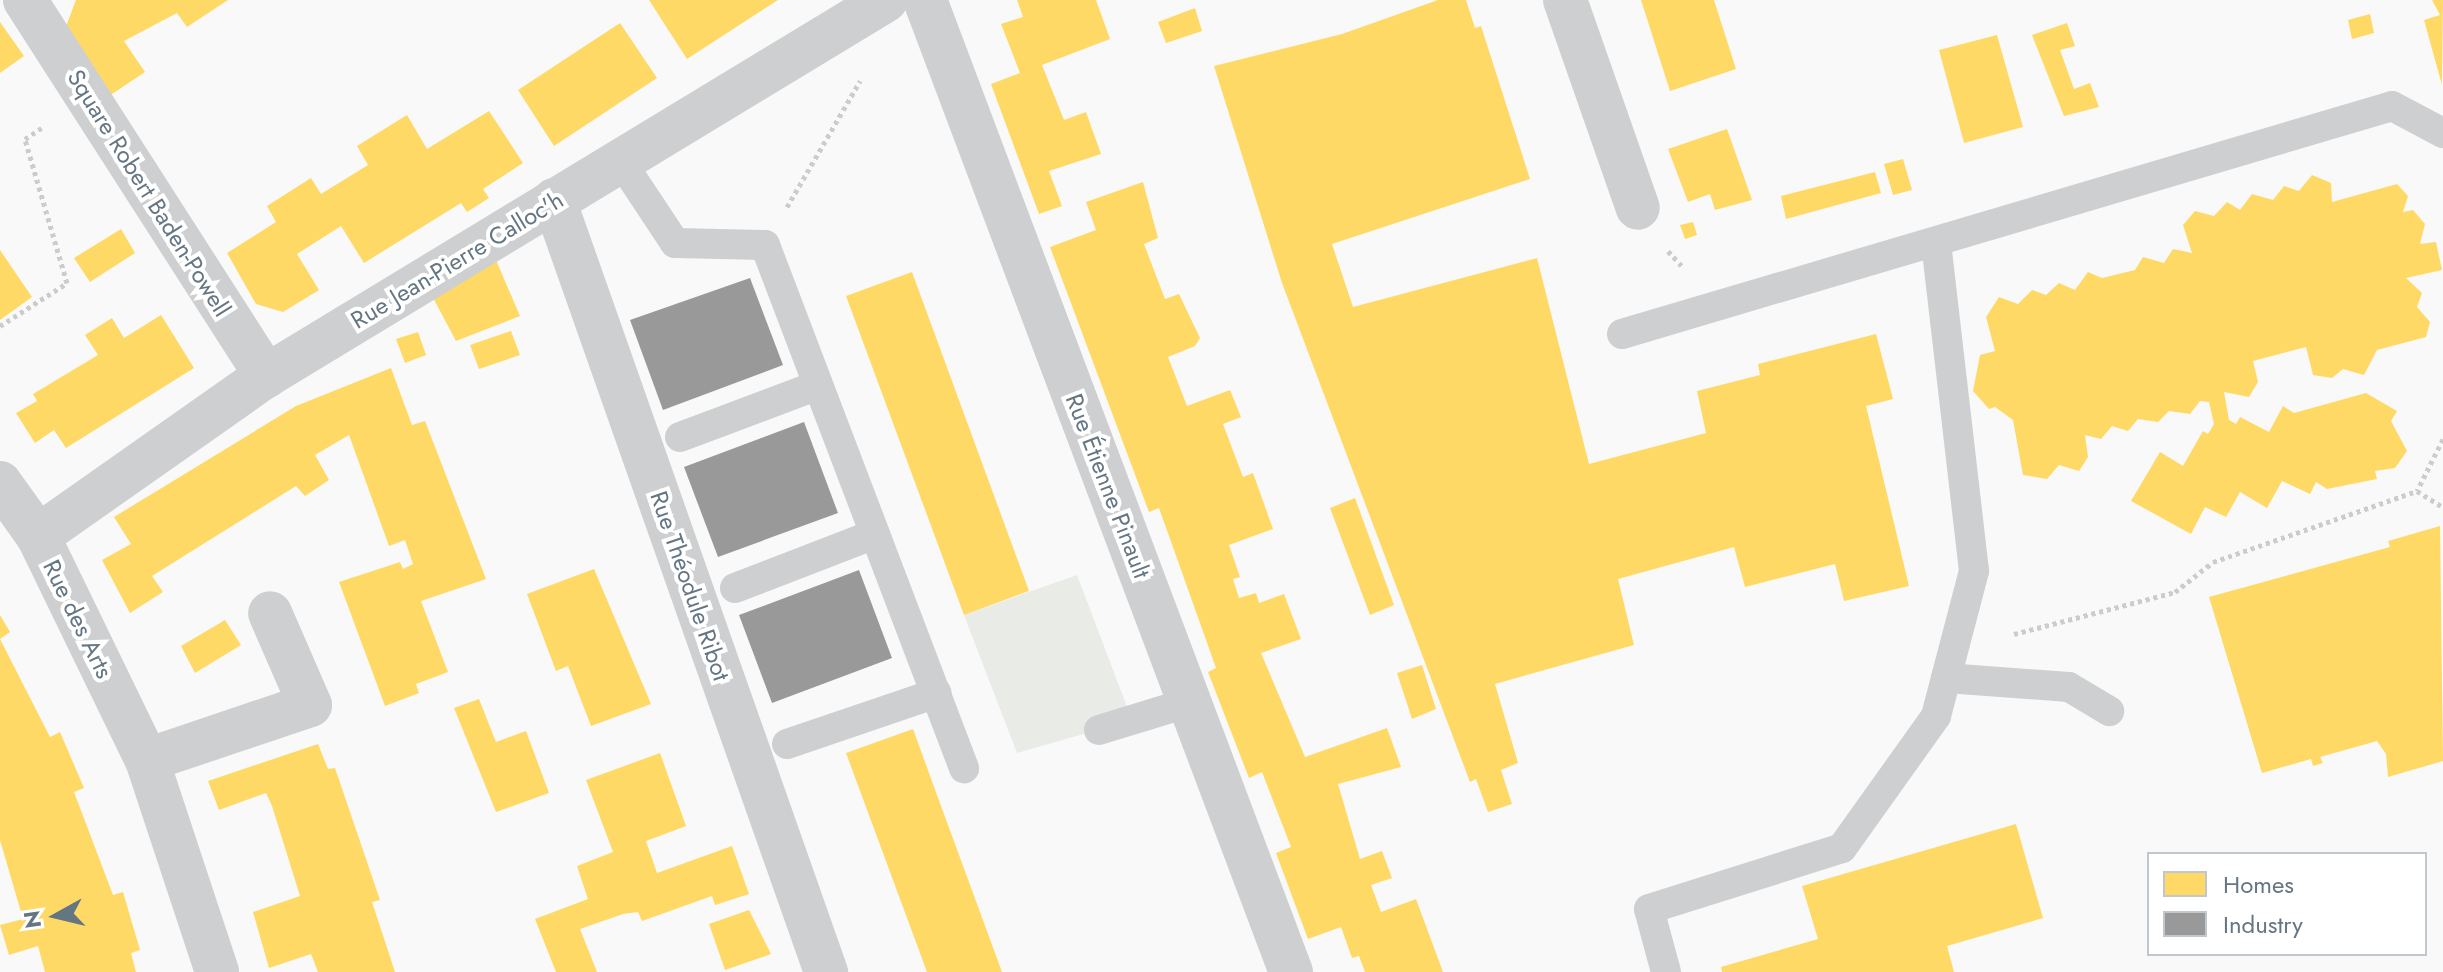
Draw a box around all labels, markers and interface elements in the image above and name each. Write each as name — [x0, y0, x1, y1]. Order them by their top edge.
street label: Square Robert Baden-Powell — [61, 64, 237, 322]
street label: Rue Jean-Pierre Calloc'h — [346, 185, 568, 335]
street label: Rue Étienne Pinault — [1060, 390, 1156, 582]
street label: Rue Théodule Ribot — [644, 488, 736, 684]
street label: Rue des Arts — [37, 555, 119, 683]
legend — [2147, 852, 2427, 956]
text: Homes — [2223, 867, 2294, 902]
north arrow — [16, 876, 96, 956]
text: Industry — [2223, 907, 2303, 942]
text: N — [15, 908, 49, 930]

